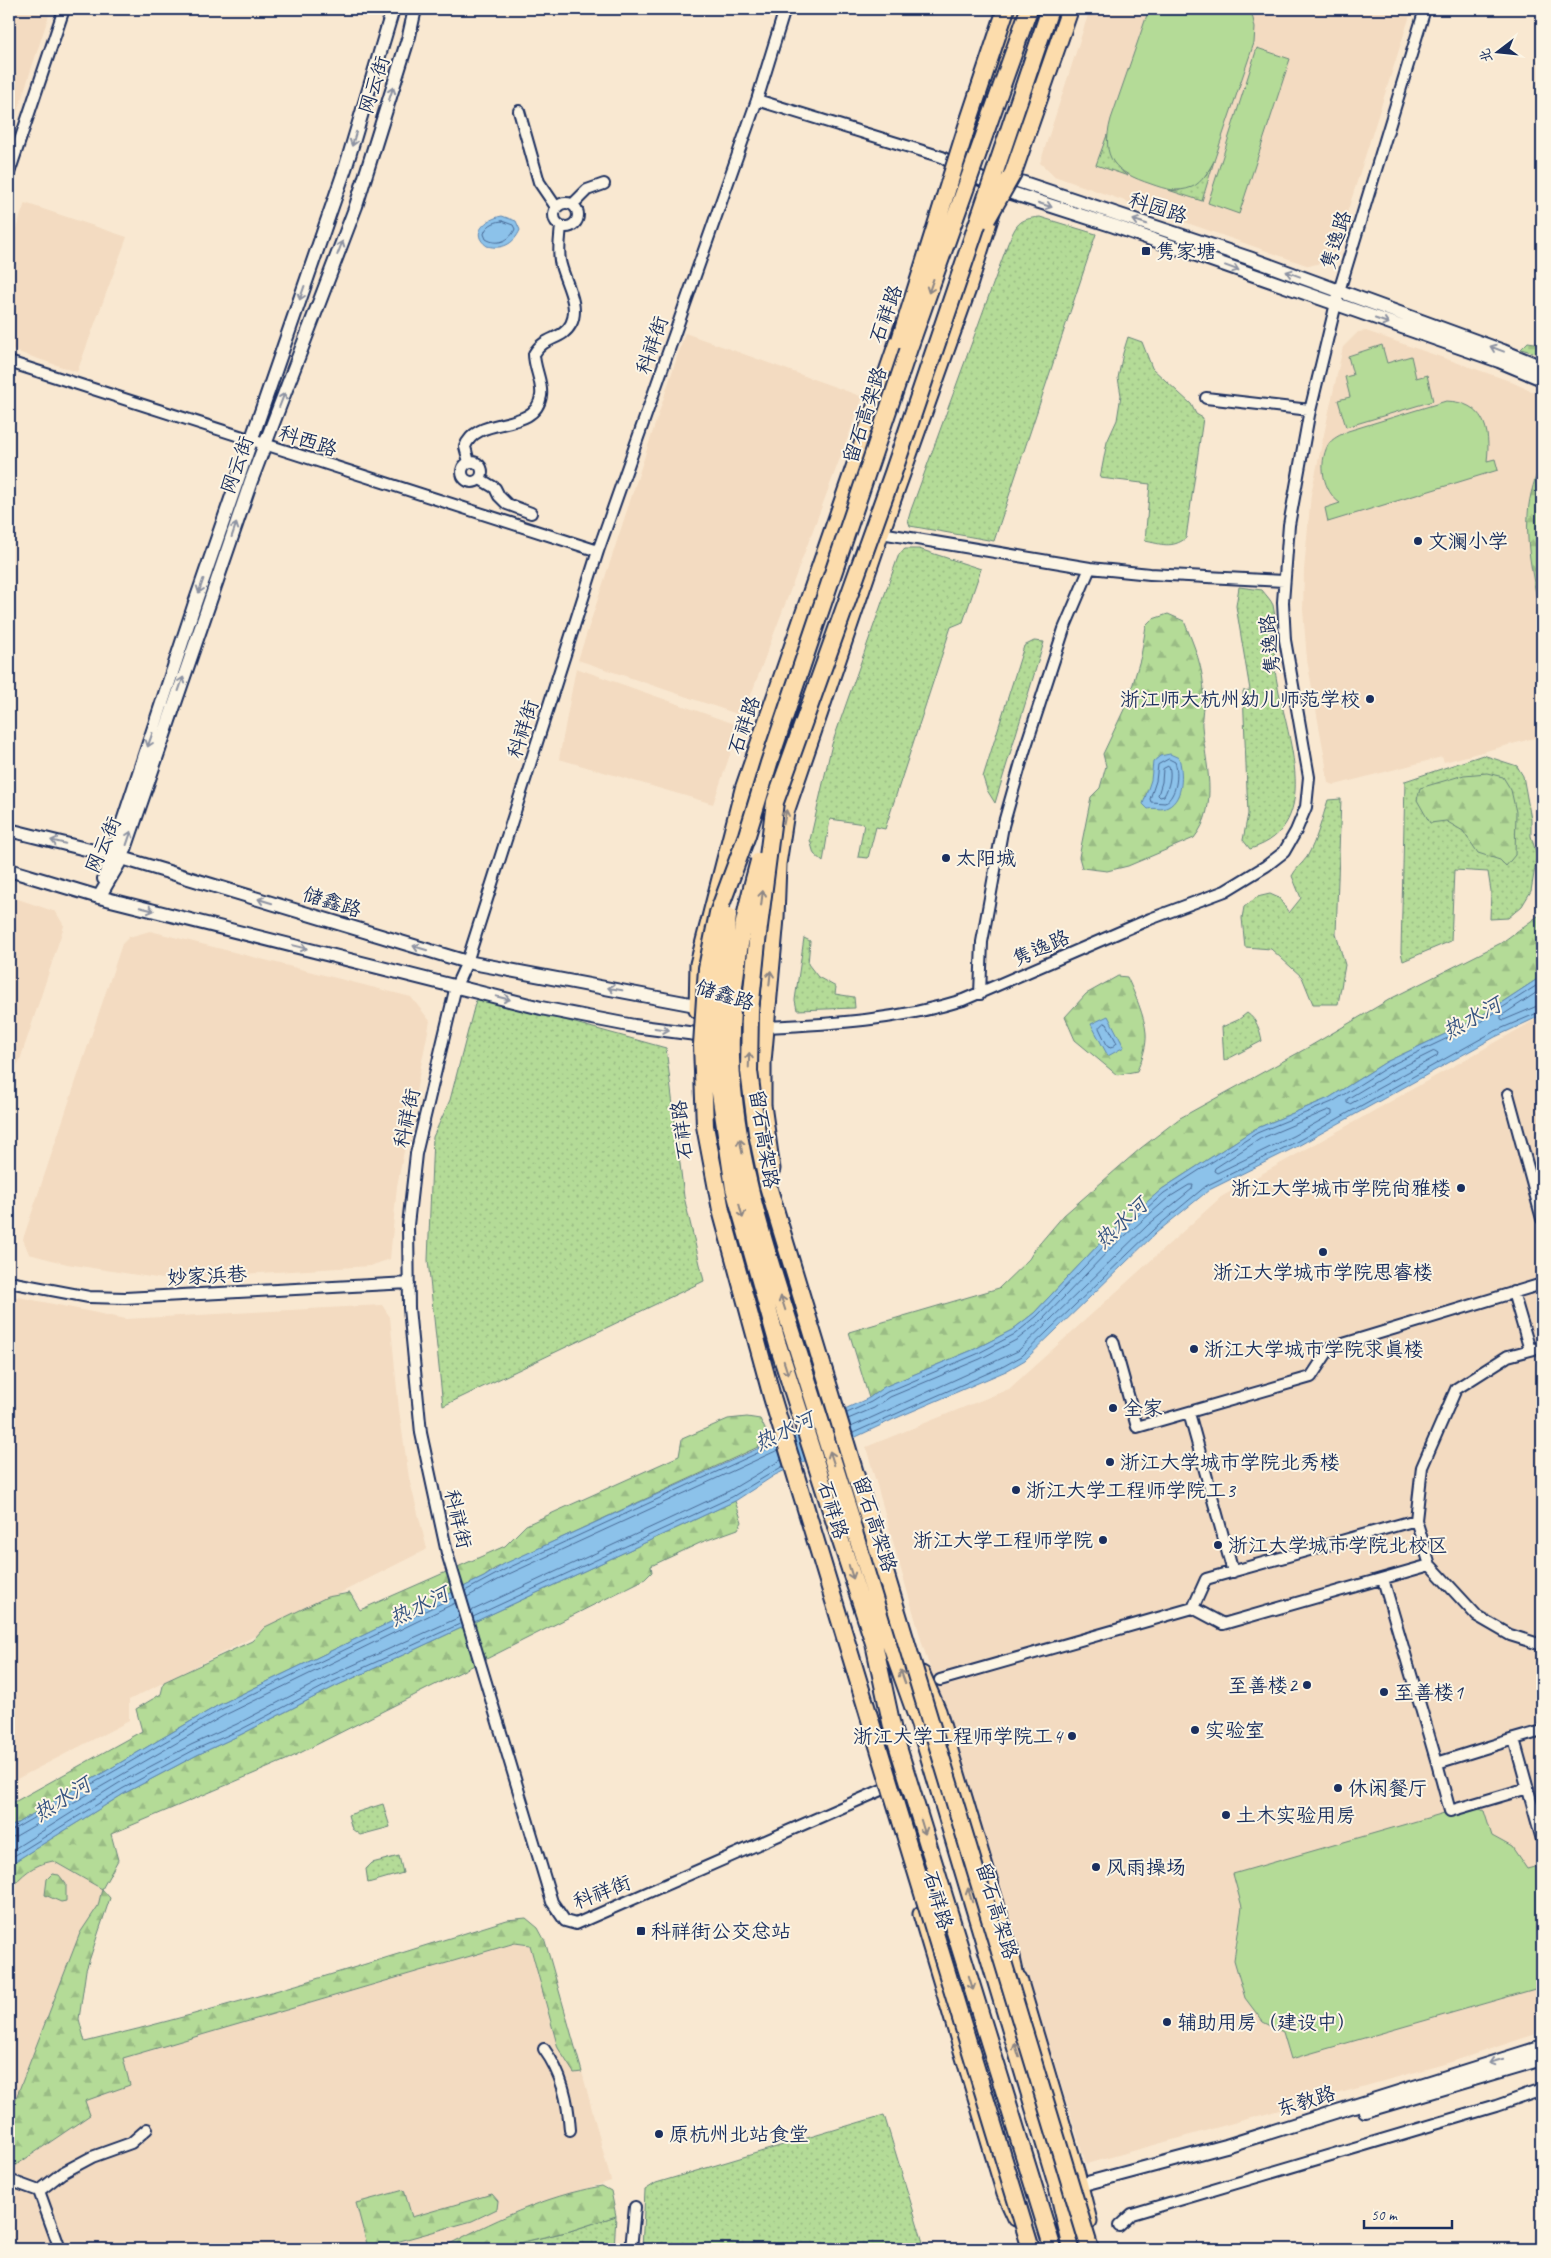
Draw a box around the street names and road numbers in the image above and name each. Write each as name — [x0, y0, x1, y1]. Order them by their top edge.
street label: 网云街 — [353, 53, 395, 117]
street label: 科园路 — [1126, 187, 1191, 229]
street label: 隽逸路 — [1315, 207, 1357, 272]
street label: 石祥路 — [864, 281, 908, 346]
street label: 科祥街 — [630, 313, 674, 377]
street label: 留石高架路 — [838, 363, 893, 466]
street label: 科西路 — [276, 420, 341, 462]
street label: 网云街 — [215, 433, 259, 497]
street label: 隽逸路 — [1254, 612, 1286, 675]
street label: 石祥路 — [722, 692, 766, 757]
street label: 科祥街 — [502, 697, 544, 761]
street label: 网云街 — [79, 813, 127, 877]
street label: 储鑫路 — [300, 881, 365, 923]
street label: 隽逸路 — [1009, 924, 1074, 972]
street label: 储鑫路 — [693, 974, 758, 1016]
street label: 科祥街 — [389, 1086, 425, 1150]
street label: 留石高架路 — [744, 1088, 784, 1191]
street label: 石祥路 — [666, 1098, 698, 1161]
street label: 妙家浜巷 — [166, 1261, 249, 1291]
street label: 留石高架路 — [848, 1473, 903, 1576]
street label: 石祥路 — [812, 1478, 854, 1543]
street label: 科祥街 — [439, 1487, 477, 1551]
street label: 留石高架路 — [970, 1860, 1024, 1963]
street label: 石祥路 — [918, 1868, 959, 1933]
street label: 科祥街 — [570, 1870, 634, 1914]
street label: 东教路 — [1274, 2080, 1339, 2122]

